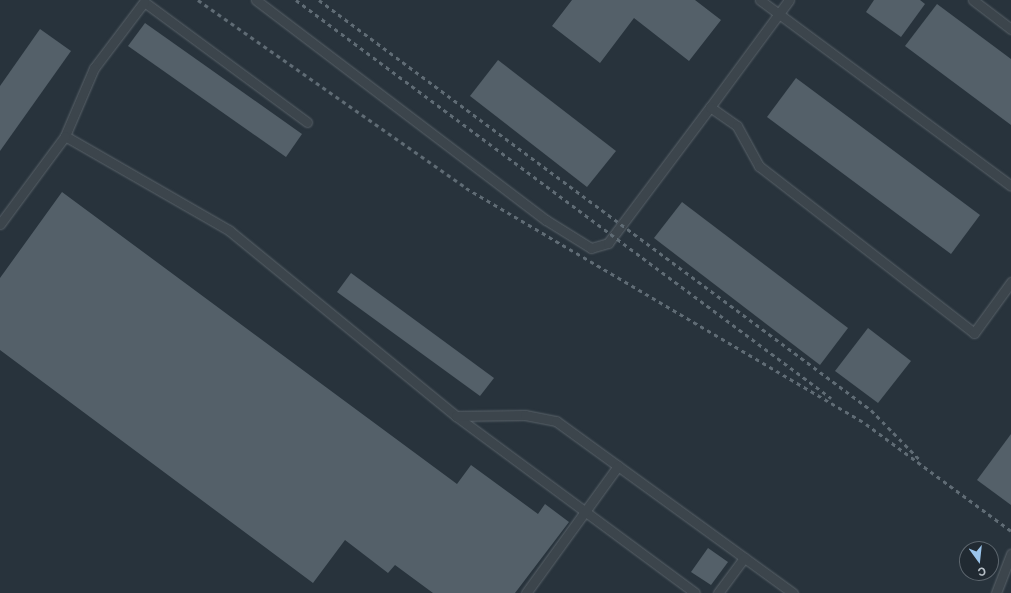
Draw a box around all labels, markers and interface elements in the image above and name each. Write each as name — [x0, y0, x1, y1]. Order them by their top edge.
north arrow — [959, 541, 999, 581]
text: С — [976, 564, 988, 579]

